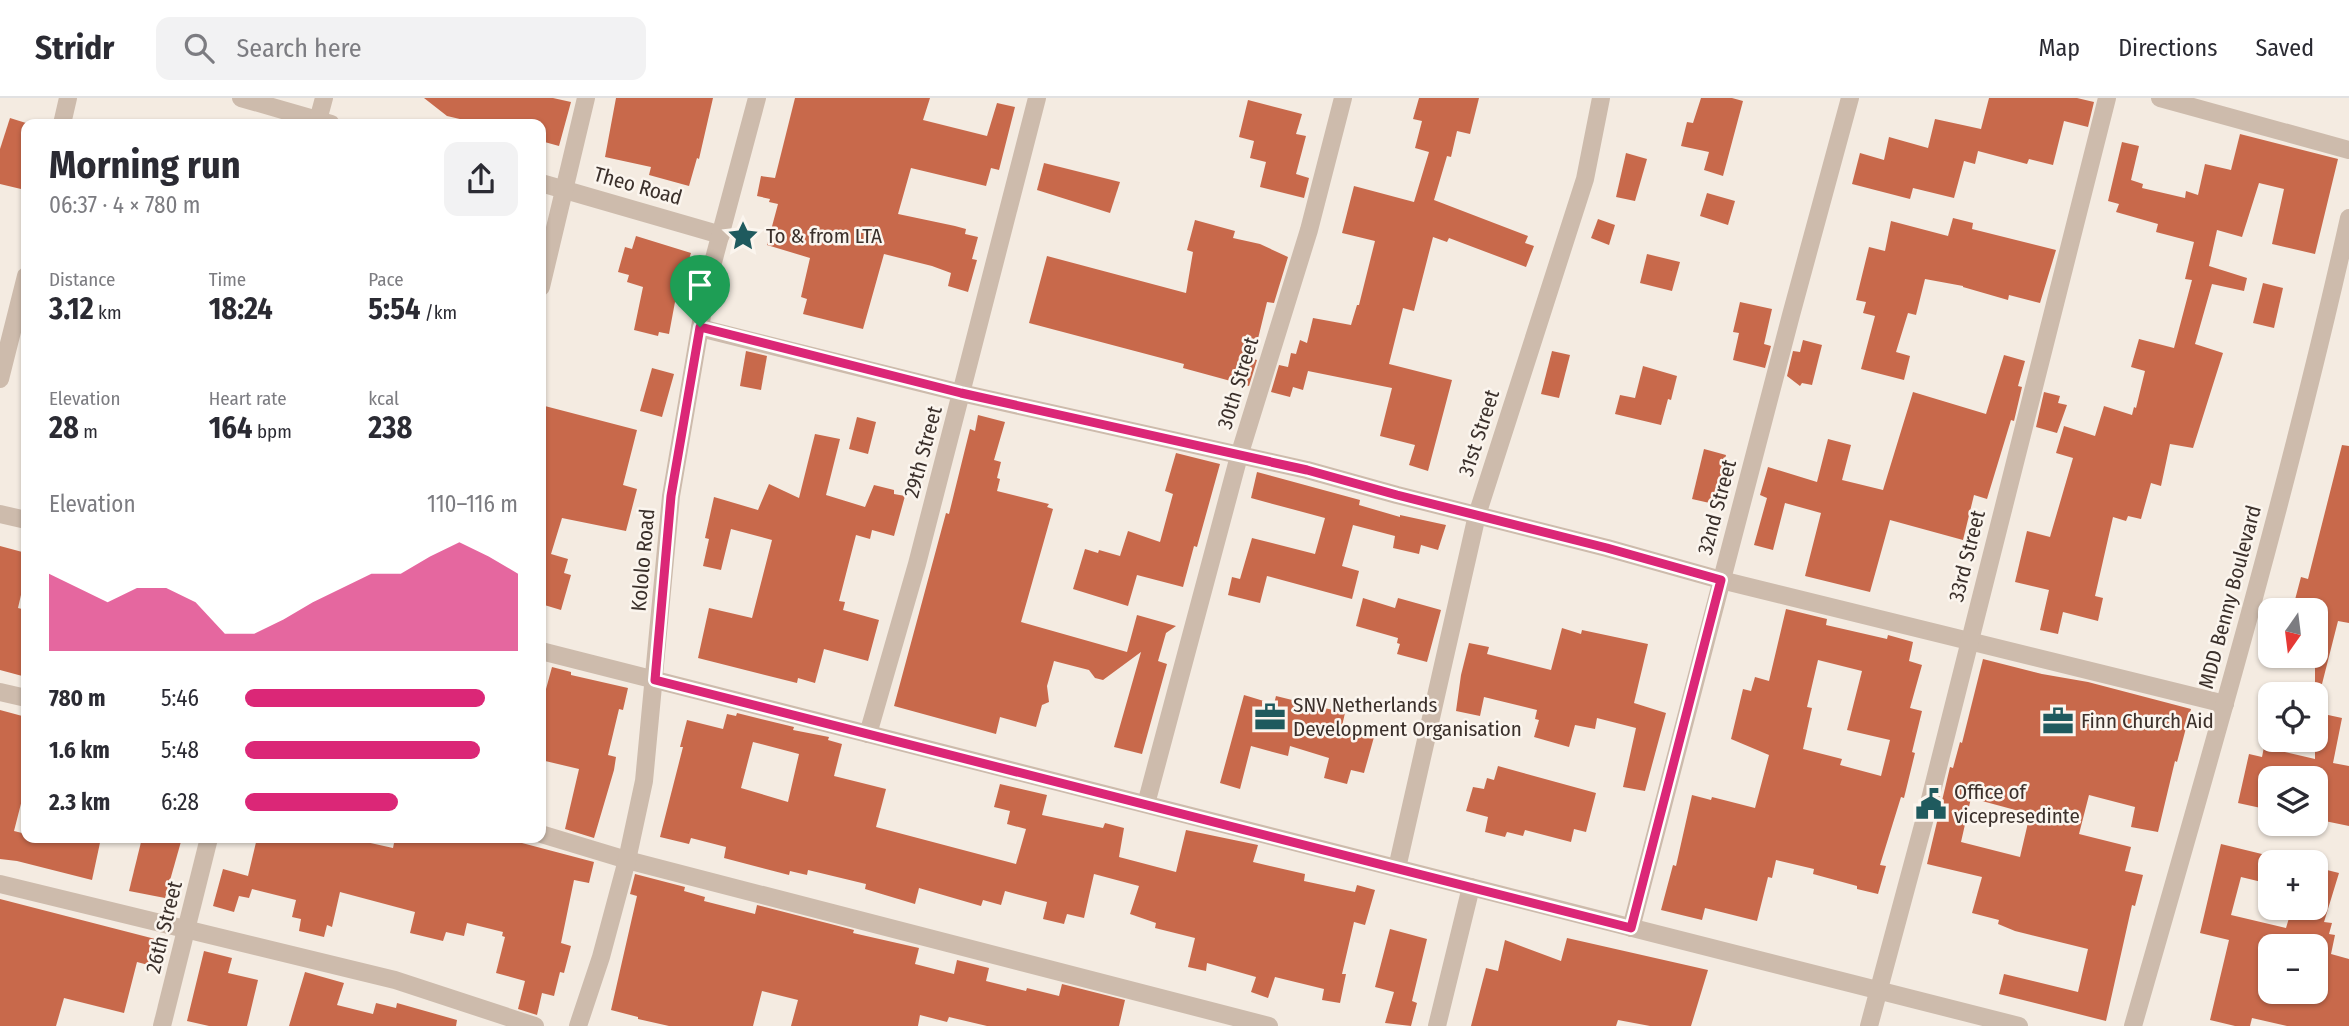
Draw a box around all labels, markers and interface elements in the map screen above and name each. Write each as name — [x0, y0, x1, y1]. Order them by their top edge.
search box — [156, 17, 646, 80]
text: Stridr — [35, 28, 114, 68]
icon: search — [180, 29, 218, 67]
text: Search here — [236, 33, 362, 64]
text: Map — [2039, 34, 2080, 62]
text: Directions — [2118, 34, 2217, 62]
text: Saved — [2255, 34, 2314, 62]
text: Morning run — [49, 142, 241, 188]
button: share — [444, 142, 518, 216]
street label: Theo Road — [591, 161, 685, 211]
text: 06:37 · 4 × 780 m — [49, 191, 201, 219]
place icon: To & from LTA — [726, 219, 760, 253]
place label: To & from LTA — [766, 223, 882, 249]
pin — [670, 255, 730, 327]
icon: arrive — [681, 266, 719, 304]
text: Distance — [49, 268, 116, 291]
text: Time — [209, 268, 246, 291]
text: Pace — [368, 268, 404, 291]
text: 3.12 — [49, 291, 94, 327]
text: 18:24 — [209, 291, 273, 327]
text: 5:54 — [368, 291, 420, 327]
text: km — [94, 301, 122, 324]
text: /km — [420, 301, 457, 324]
street label: 30th Street — [1212, 334, 1264, 432]
street label: 31st Street — [1453, 386, 1505, 480]
text: Elevation — [49, 387, 121, 410]
text: Heart rate — [209, 387, 287, 410]
text: kcal — [368, 387, 399, 410]
street label: 29th Street — [898, 403, 948, 501]
text: 28 — [49, 410, 79, 446]
text: 164 — [209, 410, 252, 446]
text: 238 — [368, 410, 412, 446]
text: m — [79, 420, 98, 443]
text: bpm — [252, 420, 292, 443]
street label: 32nd Street — [1692, 456, 1742, 557]
text: Elevation — [49, 490, 136, 518]
text: 110–116 m — [427, 490, 518, 518]
street label: MDD Benny Boulevard — [2193, 502, 2267, 692]
street label: Kololo Road — [626, 507, 660, 613]
street label: 33rd Street — [1943, 507, 1991, 605]
north arrow — [2258, 598, 2328, 668]
map controls — [2258, 598, 2328, 1004]
button: locate — [2258, 682, 2328, 752]
text: 780 m — [49, 684, 106, 712]
text: 5:46 — [161, 684, 199, 712]
place label: SNV Netherlands Development Organisation — [1293, 692, 1522, 742]
office icon: SNV Netherlands Development Organisation — [1253, 700, 1287, 734]
office icon: Finn Church Aid — [2041, 704, 2075, 738]
place label: Finn Church Aid — [2081, 708, 2214, 734]
text: 1.6 km — [49, 736, 110, 764]
text: 5:48 — [161, 736, 199, 764]
button: layers — [2258, 766, 2328, 836]
place label: Office of vicepresedinte — [1954, 779, 2080, 829]
public building icon: Office of vicepresedinte — [1914, 787, 1948, 821]
text: 2.3 km — [49, 788, 110, 816]
text: 6:28 — [161, 788, 199, 816]
button: + — [2258, 850, 2328, 920]
street label: 26th Street — [140, 878, 188, 976]
button: − — [2258, 934, 2328, 1004]

